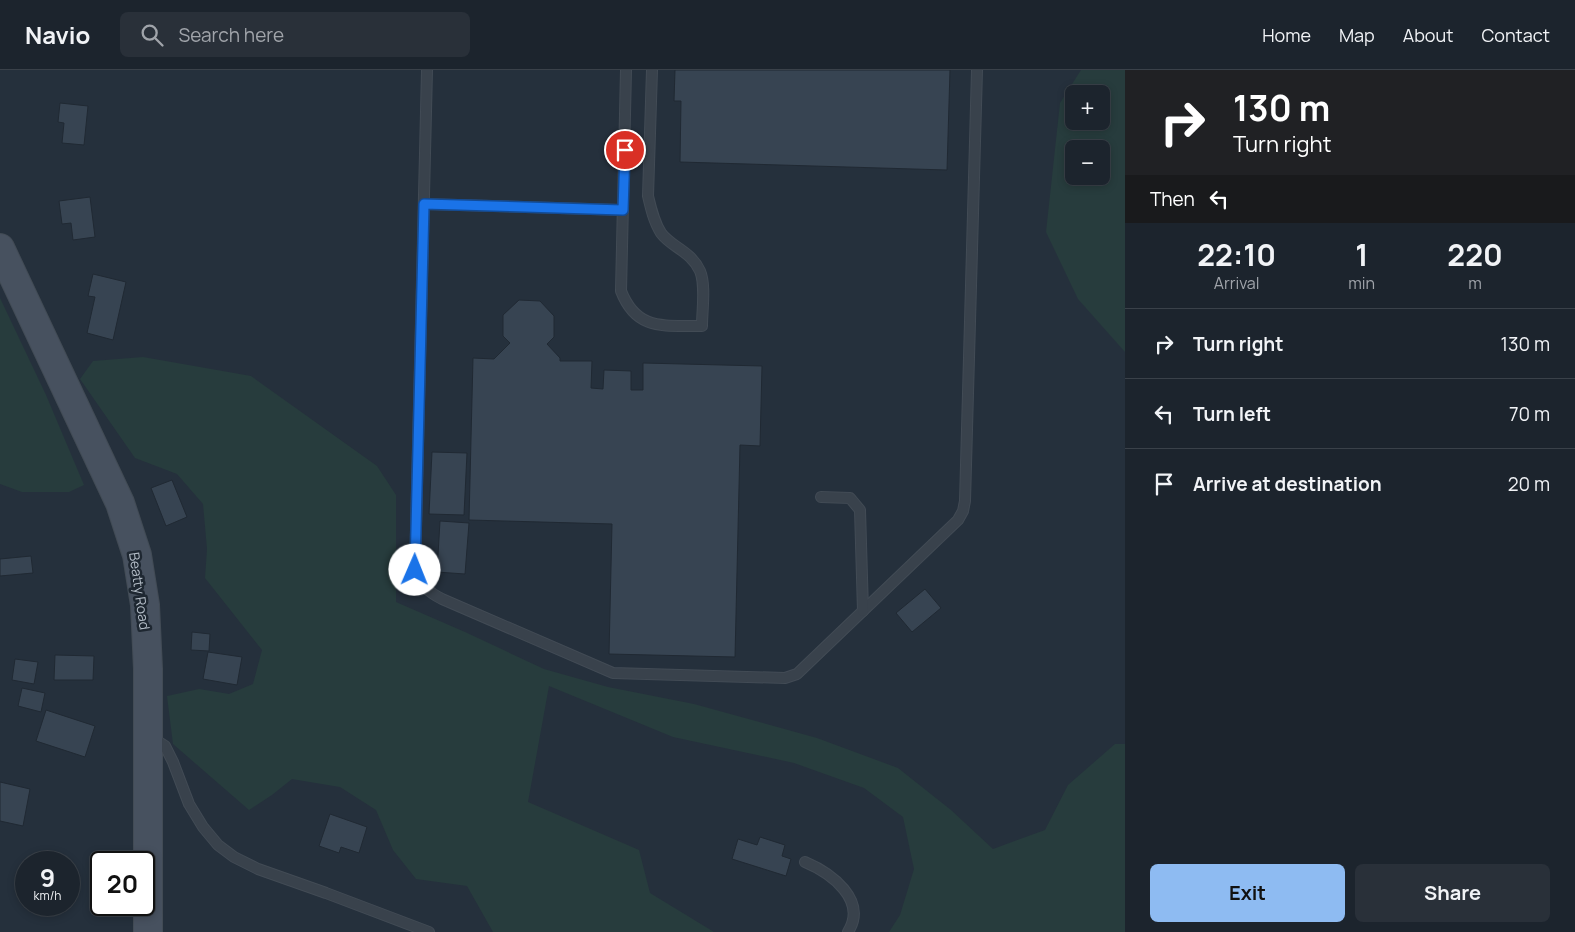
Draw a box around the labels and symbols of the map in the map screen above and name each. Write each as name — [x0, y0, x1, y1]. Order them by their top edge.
pin — [604, 129, 646, 171]
position arrow — [388, 543, 440, 595]
street label: Beatty Road — [125, 551, 155, 631]
speed limit sign: 20 — [90, 851, 155, 916]

